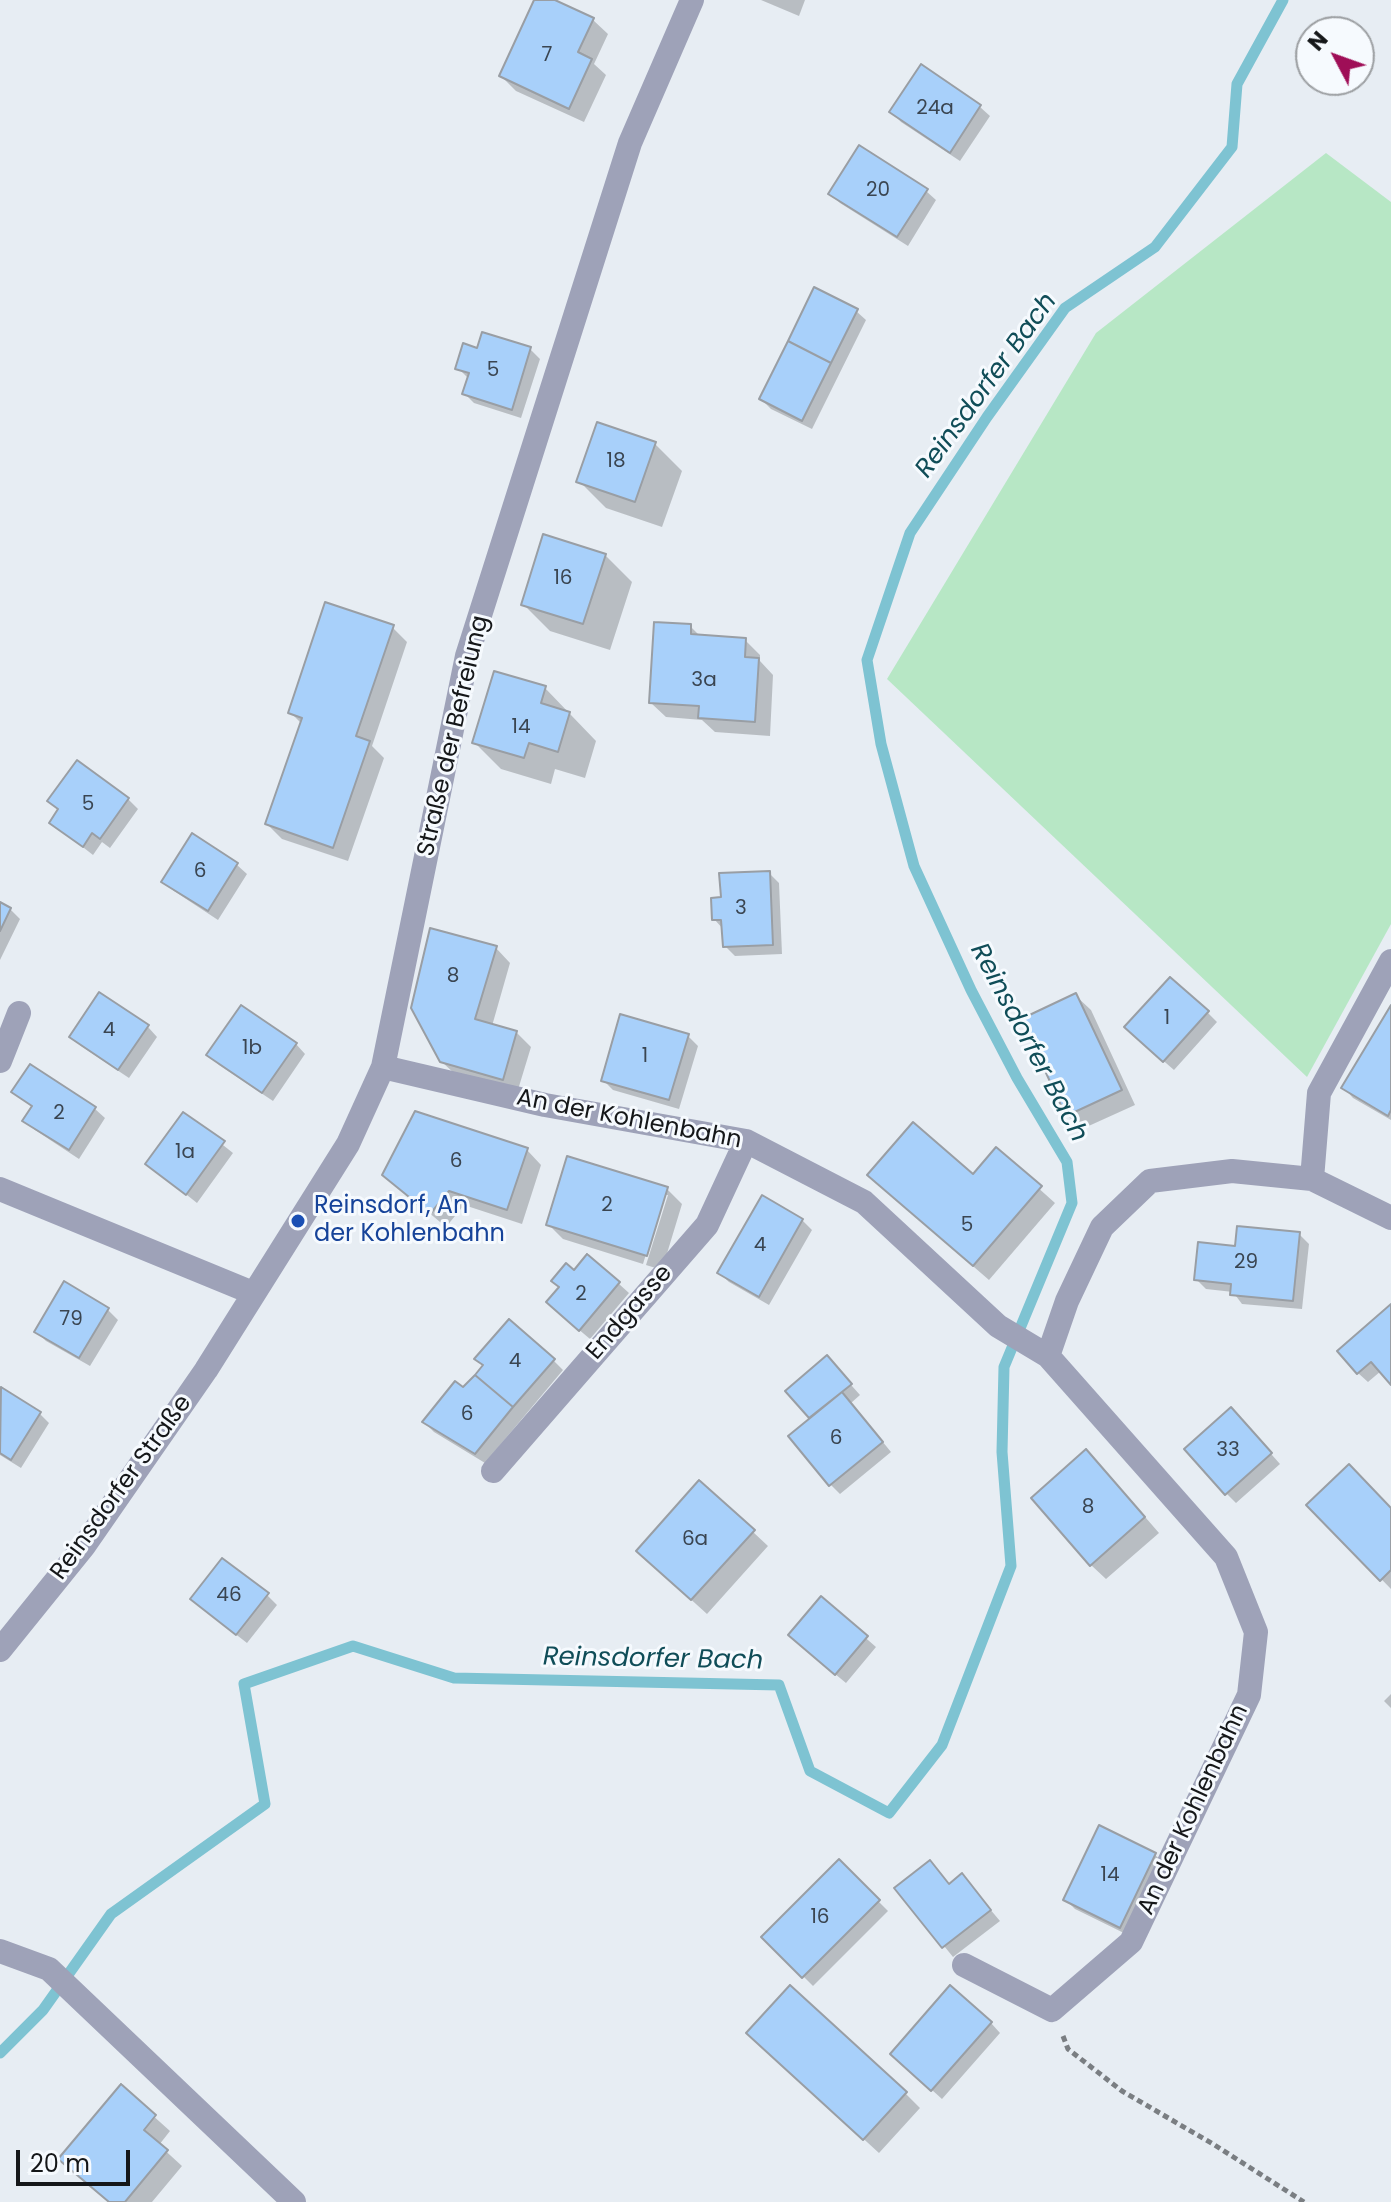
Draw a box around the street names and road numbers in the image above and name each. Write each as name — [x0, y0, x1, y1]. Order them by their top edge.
street label: Straße der Befreiung — [412, 613, 496, 859]
street label: An der Kohlenbahn — [514, 1084, 744, 1156]
street label: Endgasse — [581, 1260, 679, 1366]
street label: Reinsdorfer Straße — [45, 1390, 199, 1586]
street label: An der Kohlenbahn — [1133, 1700, 1255, 1920]

